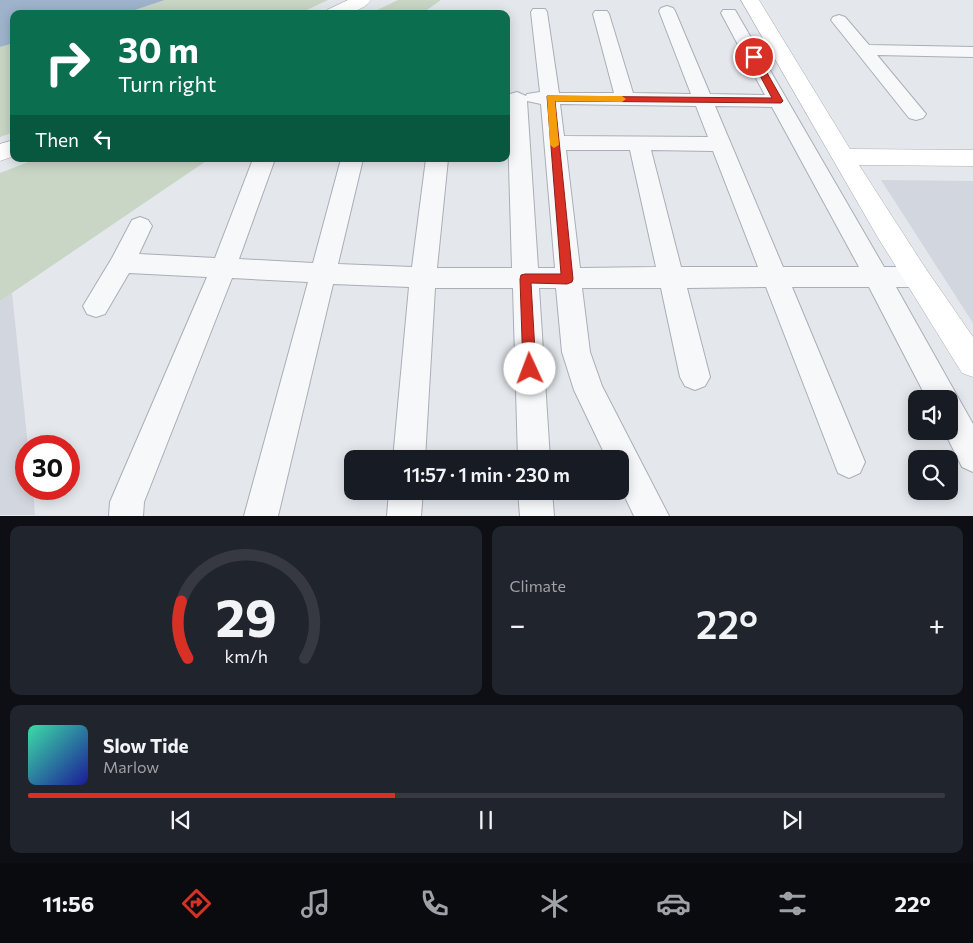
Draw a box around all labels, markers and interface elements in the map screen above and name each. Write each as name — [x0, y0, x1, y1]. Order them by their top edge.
text: 30 m — [118, 27, 199, 70]
icon: right — [35, 30, 100, 95]
pin — [733, 36, 775, 78]
icon: arrive — [740, 43, 768, 71]
text: Turn right — [118, 70, 216, 97]
icon: left — [89, 125, 117, 153]
text: Then — [35, 128, 79, 151]
position arrow — [503, 342, 555, 394]
map controls — [908, 390, 958, 500]
button: sound — [908, 390, 958, 440]
speed limit sign: 30 — [15, 435, 80, 500]
button: search — [908, 450, 958, 500]
text: 11:57 · 1 min · 230 m — [403, 463, 570, 486]
text: Climate — [510, 576, 566, 595]
text: 29 — [215, 584, 276, 648]
text: 22° — [696, 600, 758, 647]
text: − — [510, 607, 525, 641]
text: + — [929, 607, 945, 641]
text: km/h — [224, 645, 267, 667]
text: Slow Tide — [103, 734, 189, 757]
text: Marlow — [103, 757, 159, 776]
icon: previous — [167, 806, 195, 834]
icon: pause — [472, 806, 500, 834]
icon: next — [778, 806, 806, 834]
icon: directions — [179, 886, 214, 921]
icon: music — [298, 886, 333, 921]
icon: phone — [417, 886, 452, 921]
icon: climate — [537, 886, 572, 921]
icon: car — [656, 886, 691, 921]
icon: filters — [775, 886, 810, 921]
text: 11:56 — [42, 890, 94, 917]
text: 22° — [894, 890, 931, 917]

